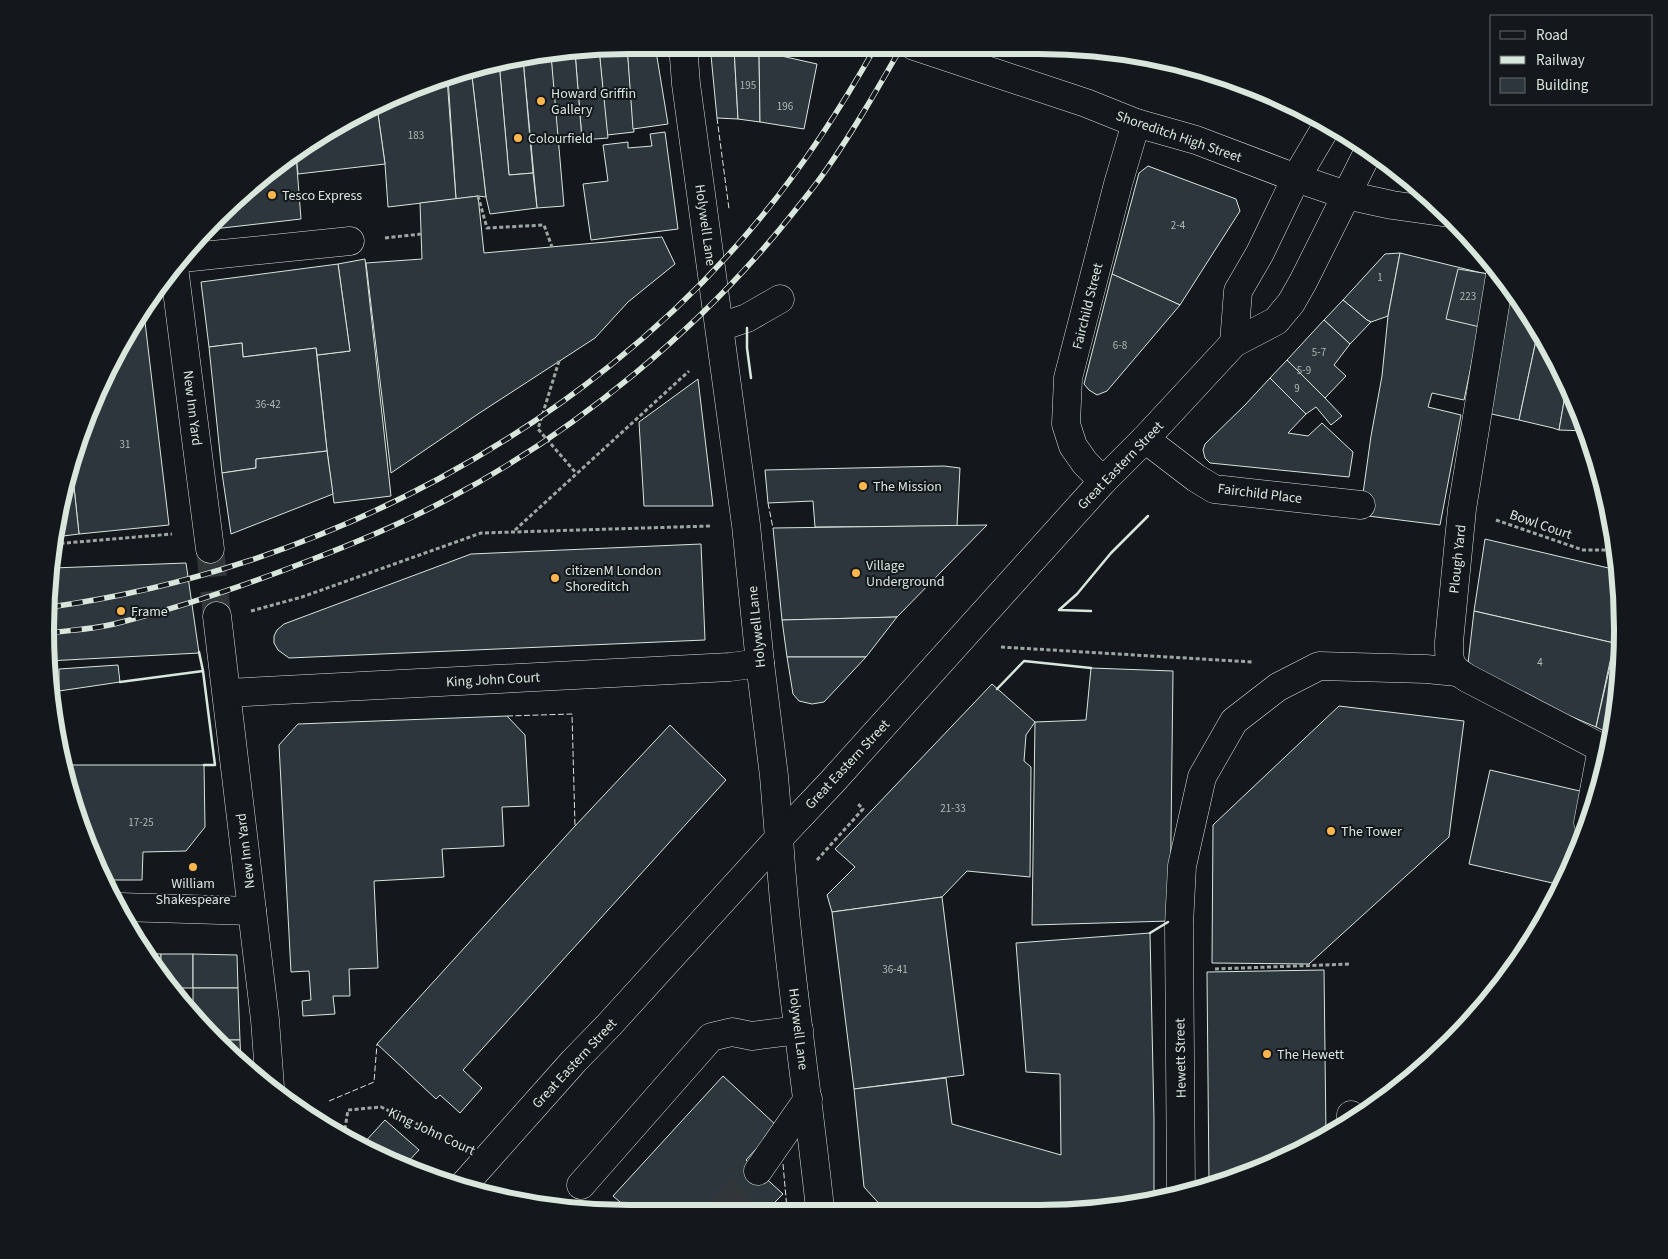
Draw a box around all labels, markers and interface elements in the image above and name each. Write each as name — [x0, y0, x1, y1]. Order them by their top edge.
legend — [1490, 15, 1653, 105]
text: Road — [1536, 25, 1568, 46]
text: Railway — [1536, 50, 1585, 71]
text: Building — [1536, 75, 1589, 96]
house number: 195 — [740, 78, 756, 93]
place label: Howard Griffin Gallery — [551, 84, 636, 120]
marker: Howard Griffin Gallery — [535, 95, 547, 107]
house number: 196 — [777, 99, 794, 114]
street label: Shoreditch High Street — [1113, 106, 1245, 168]
house number: 183 — [408, 128, 424, 143]
place label: Colourfield — [528, 129, 593, 149]
marker: Colourfield — [512, 132, 524, 144]
street label: Holywell Lane — [689, 183, 721, 267]
place label: Tesco Express — [282, 186, 362, 206]
marker: Tesco Express — [266, 189, 278, 201]
house number: 2-4 — [1171, 218, 1186, 233]
street label: Fairchild Street — [1068, 261, 1108, 352]
house number: 1 — [1377, 270, 1383, 285]
house number: 223 — [1460, 289, 1476, 304]
house number: 6-8 — [1113, 338, 1128, 353]
house number: 5-7 — [1312, 345, 1326, 360]
house number: 5-9 — [1297, 363, 1311, 378]
street label: New Inn Yard — [177, 369, 207, 447]
house number: 9 — [1294, 381, 1300, 396]
house number: 36-42 — [255, 397, 281, 412]
street label: Great Eastern Street — [1073, 417, 1169, 515]
house number: 31 — [120, 437, 130, 452]
place label: The Mission — [873, 477, 942, 497]
street label: Fairchild Place — [1217, 479, 1303, 509]
marker: The Mission — [857, 480, 869, 492]
street label: Bowl Court — [1507, 505, 1575, 545]
street label: Plough Yard — [1444, 524, 1472, 595]
place label: Village Underground — [866, 556, 945, 592]
place label: citizenM London Shoreditch — [565, 561, 661, 597]
marker: Village Underground — [850, 567, 862, 579]
marker: citizenM London Shoreditch — [549, 572, 561, 584]
street label: Holywell Lane — [743, 585, 771, 669]
place label: Frame — [131, 602, 168, 622]
marker: Frame — [115, 605, 127, 617]
house number: 4 — [1537, 655, 1543, 670]
street label: King John Court — [445, 668, 541, 692]
street label: Great Eastern Street — [801, 715, 895, 814]
house number: 21-33 — [940, 801, 966, 816]
street label: New Inn Yard — [231, 812, 261, 890]
house number: 17-25 — [128, 815, 154, 830]
place label: The Tower — [1341, 822, 1402, 842]
marker: The Tower — [1325, 825, 1337, 837]
marker: William Shakespeare — [187, 861, 199, 873]
place label: William Shakespeare — [156, 874, 230, 910]
house number: 36-41 — [882, 962, 908, 977]
street label: Holywell Lane — [783, 987, 813, 1071]
street label: Great Eastern Street — [528, 1014, 622, 1113]
street label: Hewett Street — [1170, 1018, 1192, 1098]
place label: The Hewett — [1277, 1045, 1344, 1065]
marker: The Hewett — [1261, 1048, 1273, 1060]
street label: King John Court — [385, 1103, 479, 1161]

